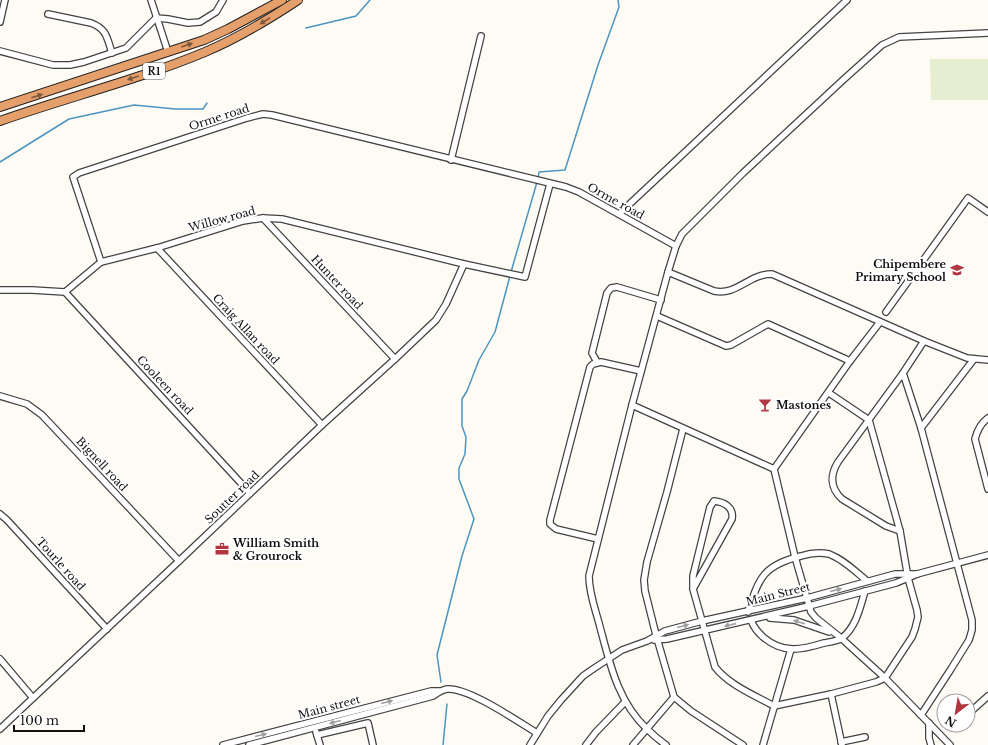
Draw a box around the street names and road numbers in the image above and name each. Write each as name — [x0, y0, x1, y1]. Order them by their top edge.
road number: R1 — [143, 63, 165, 79]
street label: Orme road — [187, 100, 252, 133]
street label: Orme road — [585, 180, 647, 223]
street label: Willow road — [186, 203, 258, 235]
street label: Hunter road — [308, 252, 366, 313]
street label: Craig Allan road — [210, 291, 283, 368]
street label: Cooleen road — [134, 352, 196, 418]
street label: Bignell road — [73, 434, 131, 494]
street label: Soutter road — [202, 467, 263, 526]
street label: Tourle road — [34, 535, 89, 594]
street label: Main Street — [744, 579, 812, 609]
street label: Main street — [296, 692, 362, 722]

